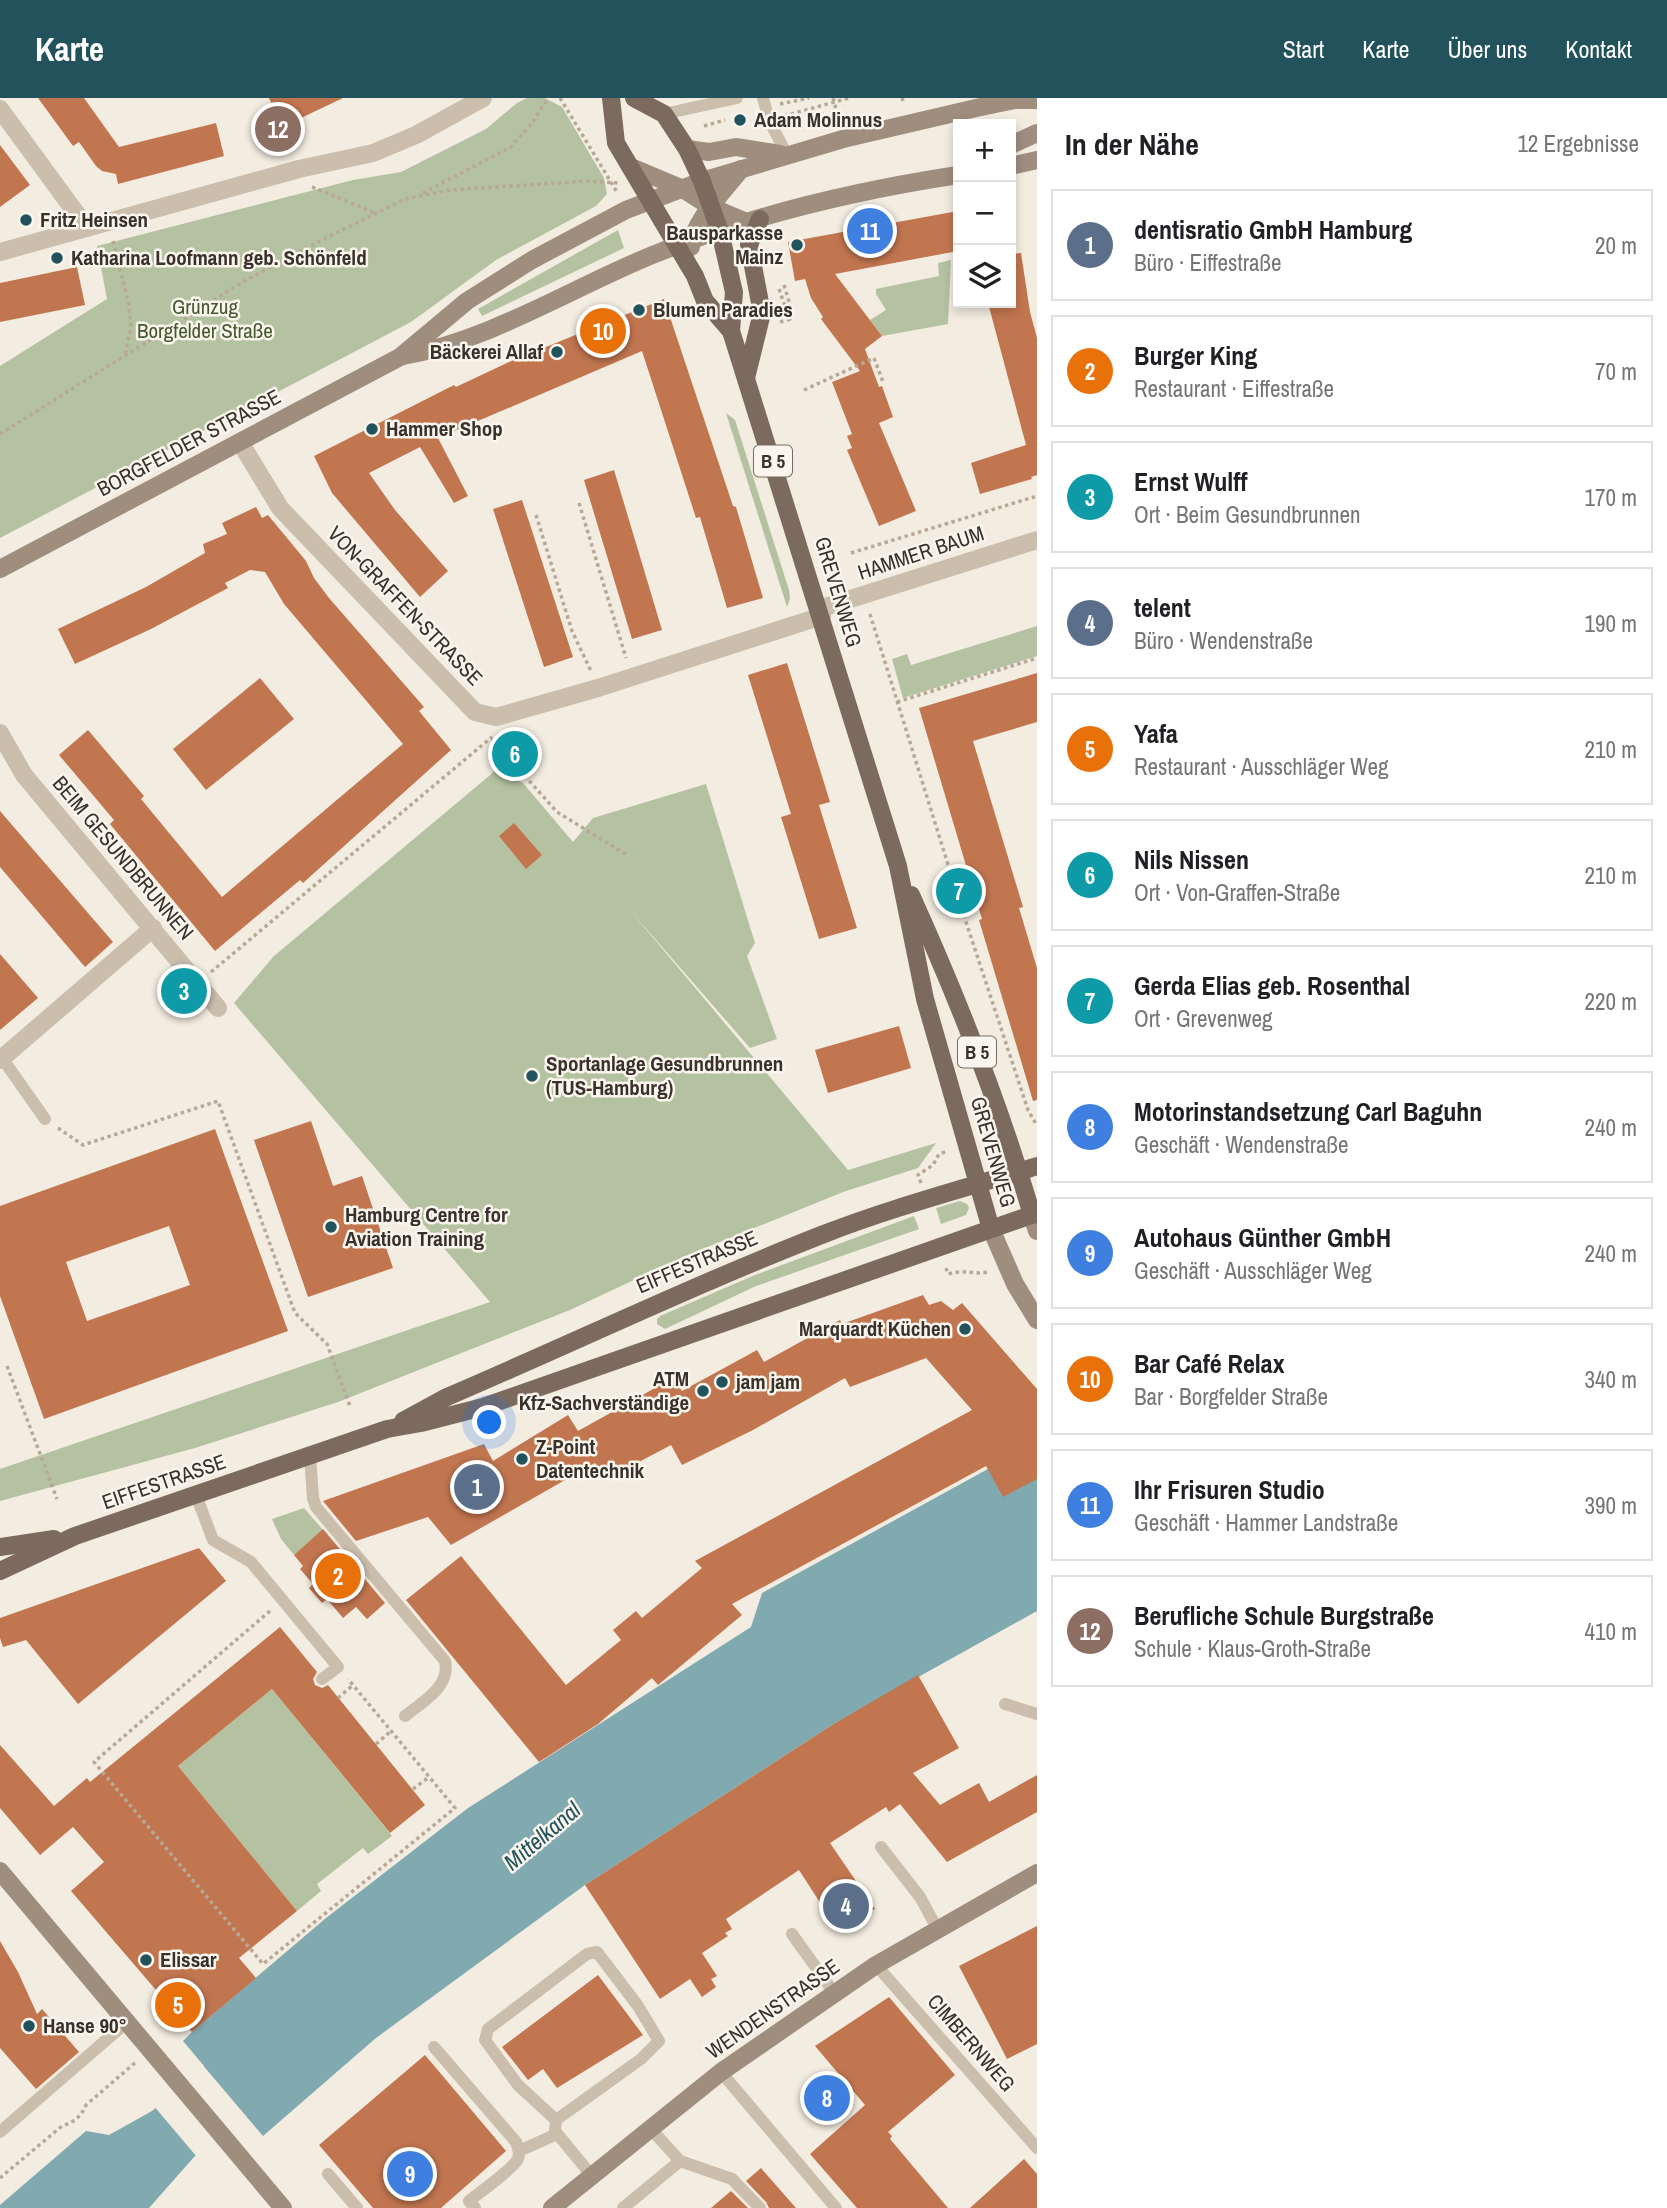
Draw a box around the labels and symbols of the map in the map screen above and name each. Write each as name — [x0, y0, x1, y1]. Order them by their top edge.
pin: 12 — [255, 103, 301, 155]
place label: Adam Molinnus — [754, 105, 882, 134]
marker: Adam Molinnus — [732, 112, 748, 128]
place label: Fritz Heinsen — [40, 205, 148, 234]
pin: 11 — [847, 205, 893, 257]
marker: Fritz Heinsen — [18, 212, 34, 228]
place label: Bausparkasse Mainz — [666, 218, 783, 271]
marker: Bausparkasse Mainz — [789, 237, 805, 253]
place label: Katharina Loofmann geb. Schönfeld — [71, 243, 367, 272]
marker: Katharina Loofmann geb. Schönfeld — [49, 250, 65, 266]
park label: Grünzug Borgfelder Straße — [137, 292, 273, 345]
place label: Blumen Paradies — [653, 295, 793, 324]
marker: Blumen Paradies — [631, 302, 647, 318]
pin: 10 — [580, 305, 626, 357]
place label: Bäckerei Allaf — [430, 337, 543, 366]
marker: Bäckerei Allaf — [549, 344, 565, 360]
street label: BORGFELDER STRASSE — [92, 382, 286, 503]
place label: Hammer Shop — [386, 414, 503, 443]
marker: Hammer Shop — [364, 421, 380, 437]
road number: B 5 — [754, 446, 792, 476]
street label: HAMMER BAUM — [854, 518, 988, 587]
street label: VON-GRAFFEN-STRASSE — [321, 520, 489, 692]
street label: GREVENWEG — [808, 533, 869, 651]
pin: 6 — [492, 728, 538, 780]
street label: BEIM GESUNDBRUNNEN — [46, 770, 201, 946]
pin: 7 — [936, 865, 982, 917]
pin: 3 — [161, 965, 207, 1017]
road number: B 5 — [958, 1036, 996, 1068]
place label: Sportanlage Gesundbrunnen (TUS-Hamburg) — [546, 1049, 783, 1102]
marker: Sportanlage Gesundbrunnen (TUS-Hamburg) — [524, 1068, 540, 1084]
street label: GREVENWEG — [964, 1093, 1023, 1211]
place label: Hamburg Centre for Aviation Training — [345, 1200, 508, 1253]
marker: Hamburg Centre for Aviation Training — [323, 1219, 339, 1235]
street label: EIFFESTRASSE — [632, 1223, 762, 1300]
place label: Marquardt Küchen — [799, 1314, 951, 1343]
marker: Marquardt Küchen — [957, 1321, 973, 1337]
place label: ATM Kfz-Sachverständige — [519, 1364, 689, 1417]
place label: jam jam — [735, 1367, 800, 1396]
marker: jam jam — [714, 1374, 730, 1390]
marker: ATM Kfz-Sachverständige — [695, 1383, 711, 1399]
your location — [472, 1405, 506, 1439]
place label: Z-Point Datentechnik — [536, 1432, 645, 1485]
street label: EIFFESTRASSE — [98, 1447, 230, 1516]
marker: Z-Point Datentechnik — [514, 1451, 530, 1467]
pin: 1 — [454, 1461, 500, 1513]
pin: 2 — [315, 1550, 361, 1602]
water label: Mittelkanal — [497, 1794, 587, 1877]
pin: 4 — [823, 1880, 869, 1932]
place label: Elissar — [160, 1945, 217, 1974]
marker: Elissar — [138, 1952, 154, 1968]
street label: WENDENSTRASSE — [700, 1952, 845, 2065]
pin: 5 — [155, 1979, 201, 2031]
street label: CIMBERNWEG — [921, 1988, 1022, 2098]
place label: Hanse 90° — [43, 2011, 127, 2040]
marker: Hanse 90° — [21, 2018, 37, 2034]
pin: 8 — [804, 2072, 850, 2124]
pin: 9 — [387, 2148, 433, 2200]

